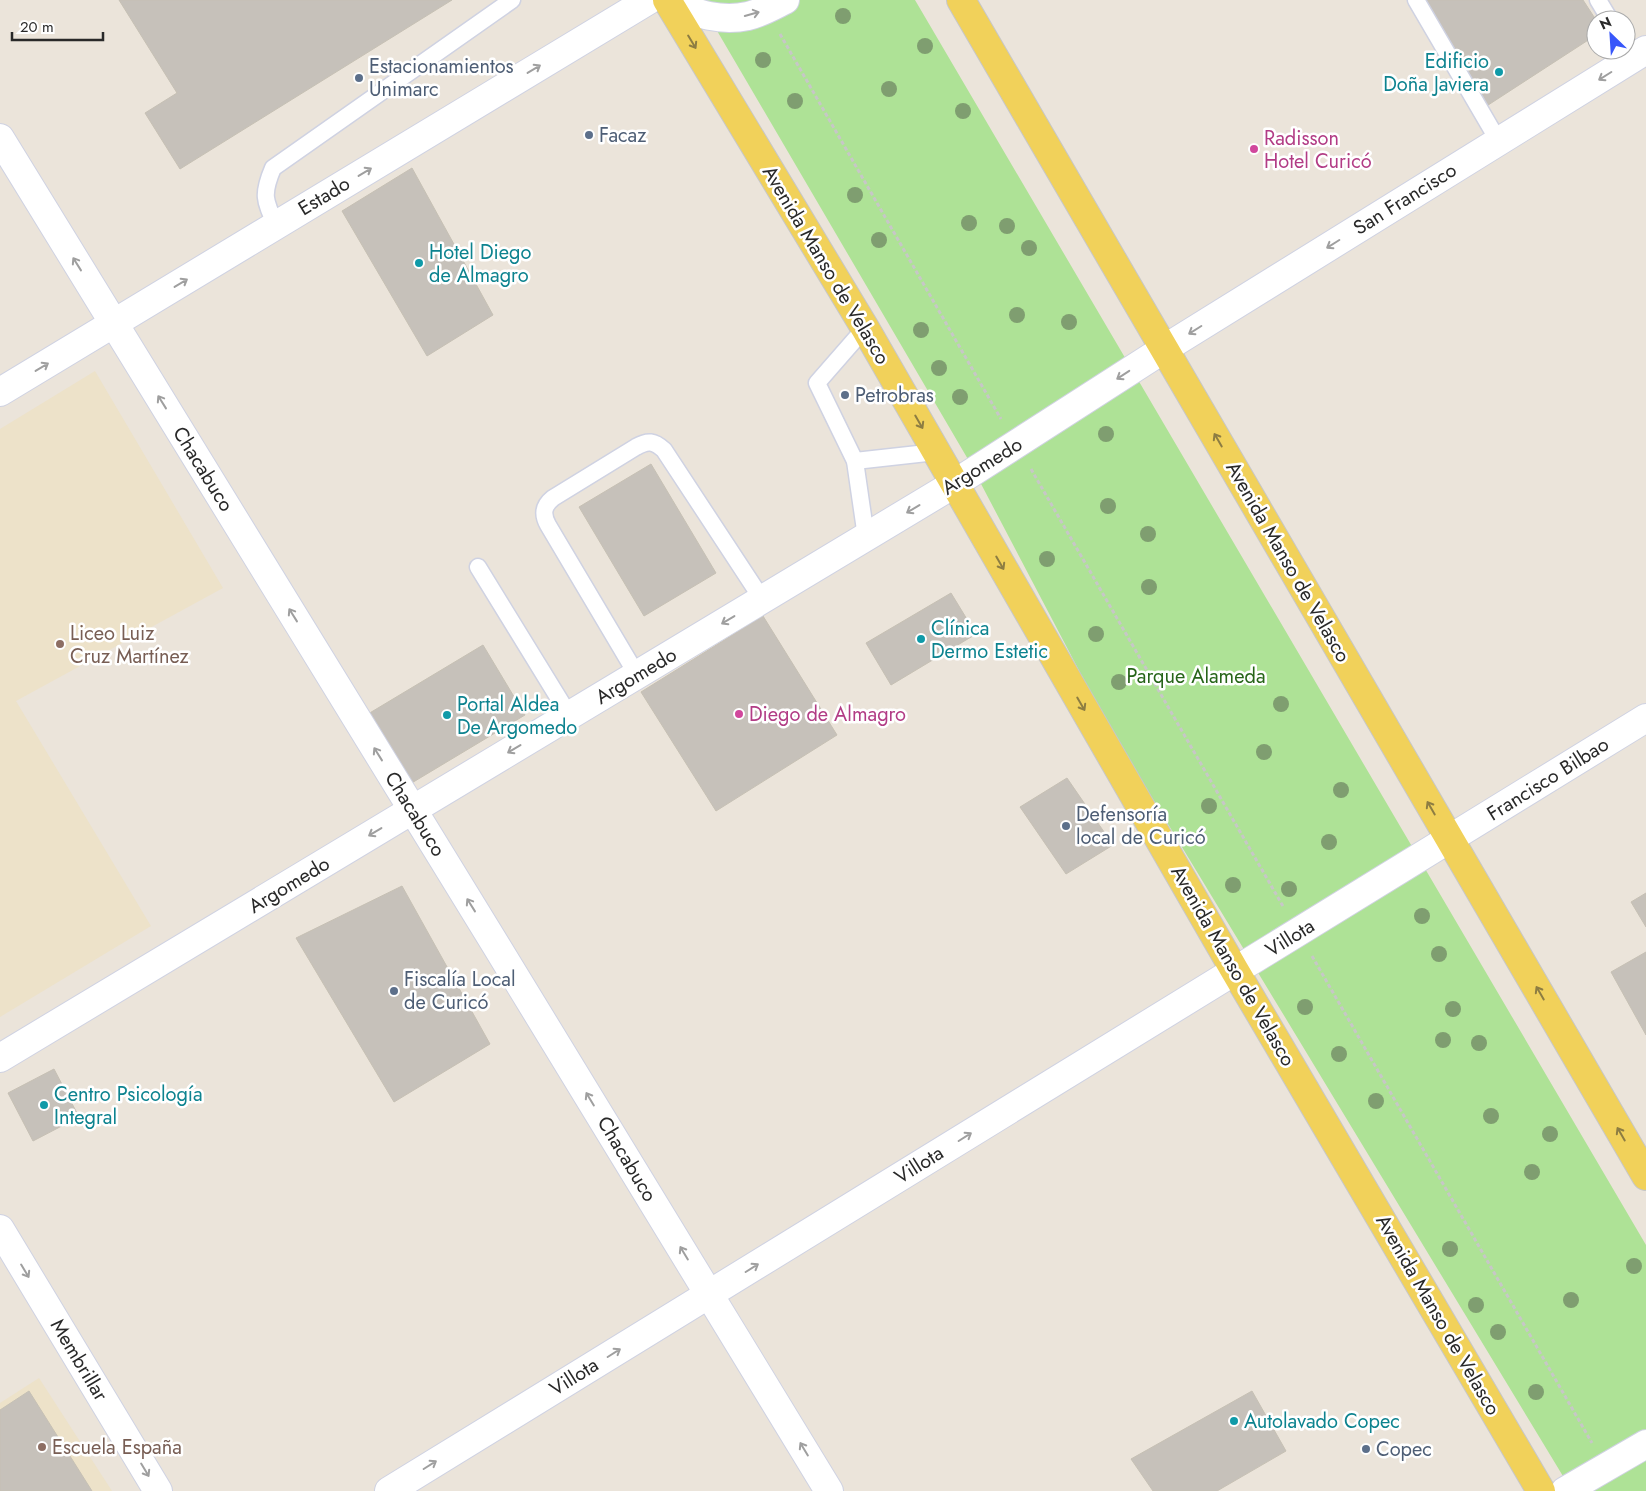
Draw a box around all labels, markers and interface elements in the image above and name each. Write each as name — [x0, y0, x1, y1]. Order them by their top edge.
one-way arrow — [744, 8, 760, 18]
scale bar — [12, 10, 104, 42]
north arrow — [1586, 10, 1636, 60]
text: N — [1596, 12, 1615, 35]
text: 20 m — [20, 16, 54, 38]
one-way arrow — [688, 34, 698, 48]
place label: Edificio Doña Javiera — [1383, 47, 1489, 99]
place label: Estacionamientos Unimarc — [369, 52, 514, 104]
one-way arrow — [526, 64, 540, 74]
marker: Edificio Doña Javiera — [1493, 66, 1505, 78]
one-way arrow — [1598, 71, 1612, 81]
marker: Estacionamientos Unimarc — [353, 72, 365, 84]
place label: Facaz — [599, 121, 646, 150]
place label: Radisson Hotel Curicó — [1264, 124, 1372, 176]
marker: Facaz — [583, 129, 595, 141]
marker: Radisson Hotel Curicó — [1248, 143, 1260, 155]
street label: San Francisco — [1348, 156, 1462, 242]
street label: Avenida Manso de Velasco — [755, 160, 897, 370]
one-way arrow — [357, 166, 371, 176]
street label: Estado — [293, 169, 355, 223]
place label: Hotel Diego de Almagro — [429, 238, 531, 290]
one-way arrow — [1326, 240, 1340, 250]
one-way arrow — [72, 257, 82, 271]
marker: Hotel Diego de Almagro — [413, 257, 425, 269]
one-way arrow — [173, 277, 187, 287]
one-way arrow — [1188, 326, 1202, 336]
one-way arrow — [34, 361, 48, 371]
one-way arrow — [1117, 370, 1131, 380]
place label: Petrobras — [855, 381, 934, 410]
marker: Petrobras — [839, 389, 851, 401]
one-way arrow — [157, 396, 167, 410]
one-way arrow — [914, 414, 924, 429]
street label: Chacabuco — [165, 421, 241, 517]
street label: Argomedo — [936, 430, 1028, 502]
one-way arrow — [1212, 434, 1222, 448]
street label: Avenida Manso de Velasco — [1219, 456, 1357, 668]
one-way arrow — [906, 504, 920, 514]
one-way arrow — [995, 555, 1005, 569]
one-way arrow — [287, 609, 297, 623]
place label: Clínica Dermo Estetic — [931, 614, 1048, 666]
one-way arrow — [722, 615, 736, 625]
place label: Liceo Luiz Cruz Martínez — [70, 619, 189, 671]
marker: Clínica Dermo Estetic — [915, 633, 927, 645]
marker: Liceo Luiz Cruz Martínez — [54, 638, 66, 650]
street label: Argomedo — [590, 640, 682, 712]
park label: Parque Alameda — [1126, 662, 1266, 691]
place label: Portal Aldea De Argomedo — [457, 690, 577, 742]
one-way arrow — [1076, 696, 1086, 711]
place label: Diego de Almagro — [749, 700, 906, 729]
marker: Diego de Almagro — [733, 708, 745, 720]
marker: Portal Aldea De Argomedo — [441, 709, 453, 721]
street label: Francisco Bilbao — [1481, 730, 1615, 828]
one-way arrow — [508, 744, 522, 754]
one-way arrow — [372, 747, 382, 761]
street label: Chacabuco — [377, 766, 453, 862]
place label: Defensoría local de Curicó — [1076, 800, 1206, 852]
one-way arrow — [1426, 801, 1436, 815]
marker: Defensoría local de Curicó — [1060, 820, 1072, 832]
one-way arrow — [368, 828, 382, 838]
street label: Argomedo — [243, 849, 335, 921]
street label: Avenida Manso de Velasco — [1164, 860, 1302, 1072]
one-way arrow — [466, 899, 476, 913]
street label: Villota — [1260, 912, 1320, 964]
place label: Fiscalía Local de Curicó — [404, 965, 516, 1017]
marker: Fiscalía Local de Curicó — [388, 985, 400, 997]
one-way arrow — [1534, 987, 1544, 1001]
place label: Centro Psicología Integral — [54, 1080, 203, 1132]
one-way arrow — [585, 1093, 595, 1107]
marker: Centro Psicología Integral — [38, 1099, 50, 1111]
street label: Chacabuco — [590, 1111, 664, 1207]
one-way arrow — [1616, 1127, 1626, 1141]
one-way arrow — [958, 1132, 972, 1142]
street label: Villota — [889, 1139, 949, 1191]
street label: Avenida Manso de Velasco — [1369, 1209, 1507, 1421]
one-way arrow — [679, 1246, 689, 1260]
one-way arrow — [744, 1262, 758, 1272]
one-way arrow — [21, 1263, 31, 1277]
street label: Membrillar — [43, 1313, 115, 1407]
one-way arrow — [606, 1348, 620, 1358]
street label: Villota — [544, 1351, 604, 1403]
place label: Autolavado Copec — [1244, 1407, 1400, 1436]
marker: Autolavado Copec — [1228, 1415, 1240, 1427]
place label: Escuela España — [52, 1433, 182, 1462]
place label: Copec — [1376, 1435, 1432, 1464]
marker: Escuela España — [36, 1441, 48, 1453]
one-way arrow — [798, 1443, 808, 1457]
marker: Copec — [1360, 1443, 1372, 1455]
one-way arrow — [423, 1460, 437, 1470]
one-way arrow — [141, 1462, 151, 1476]

